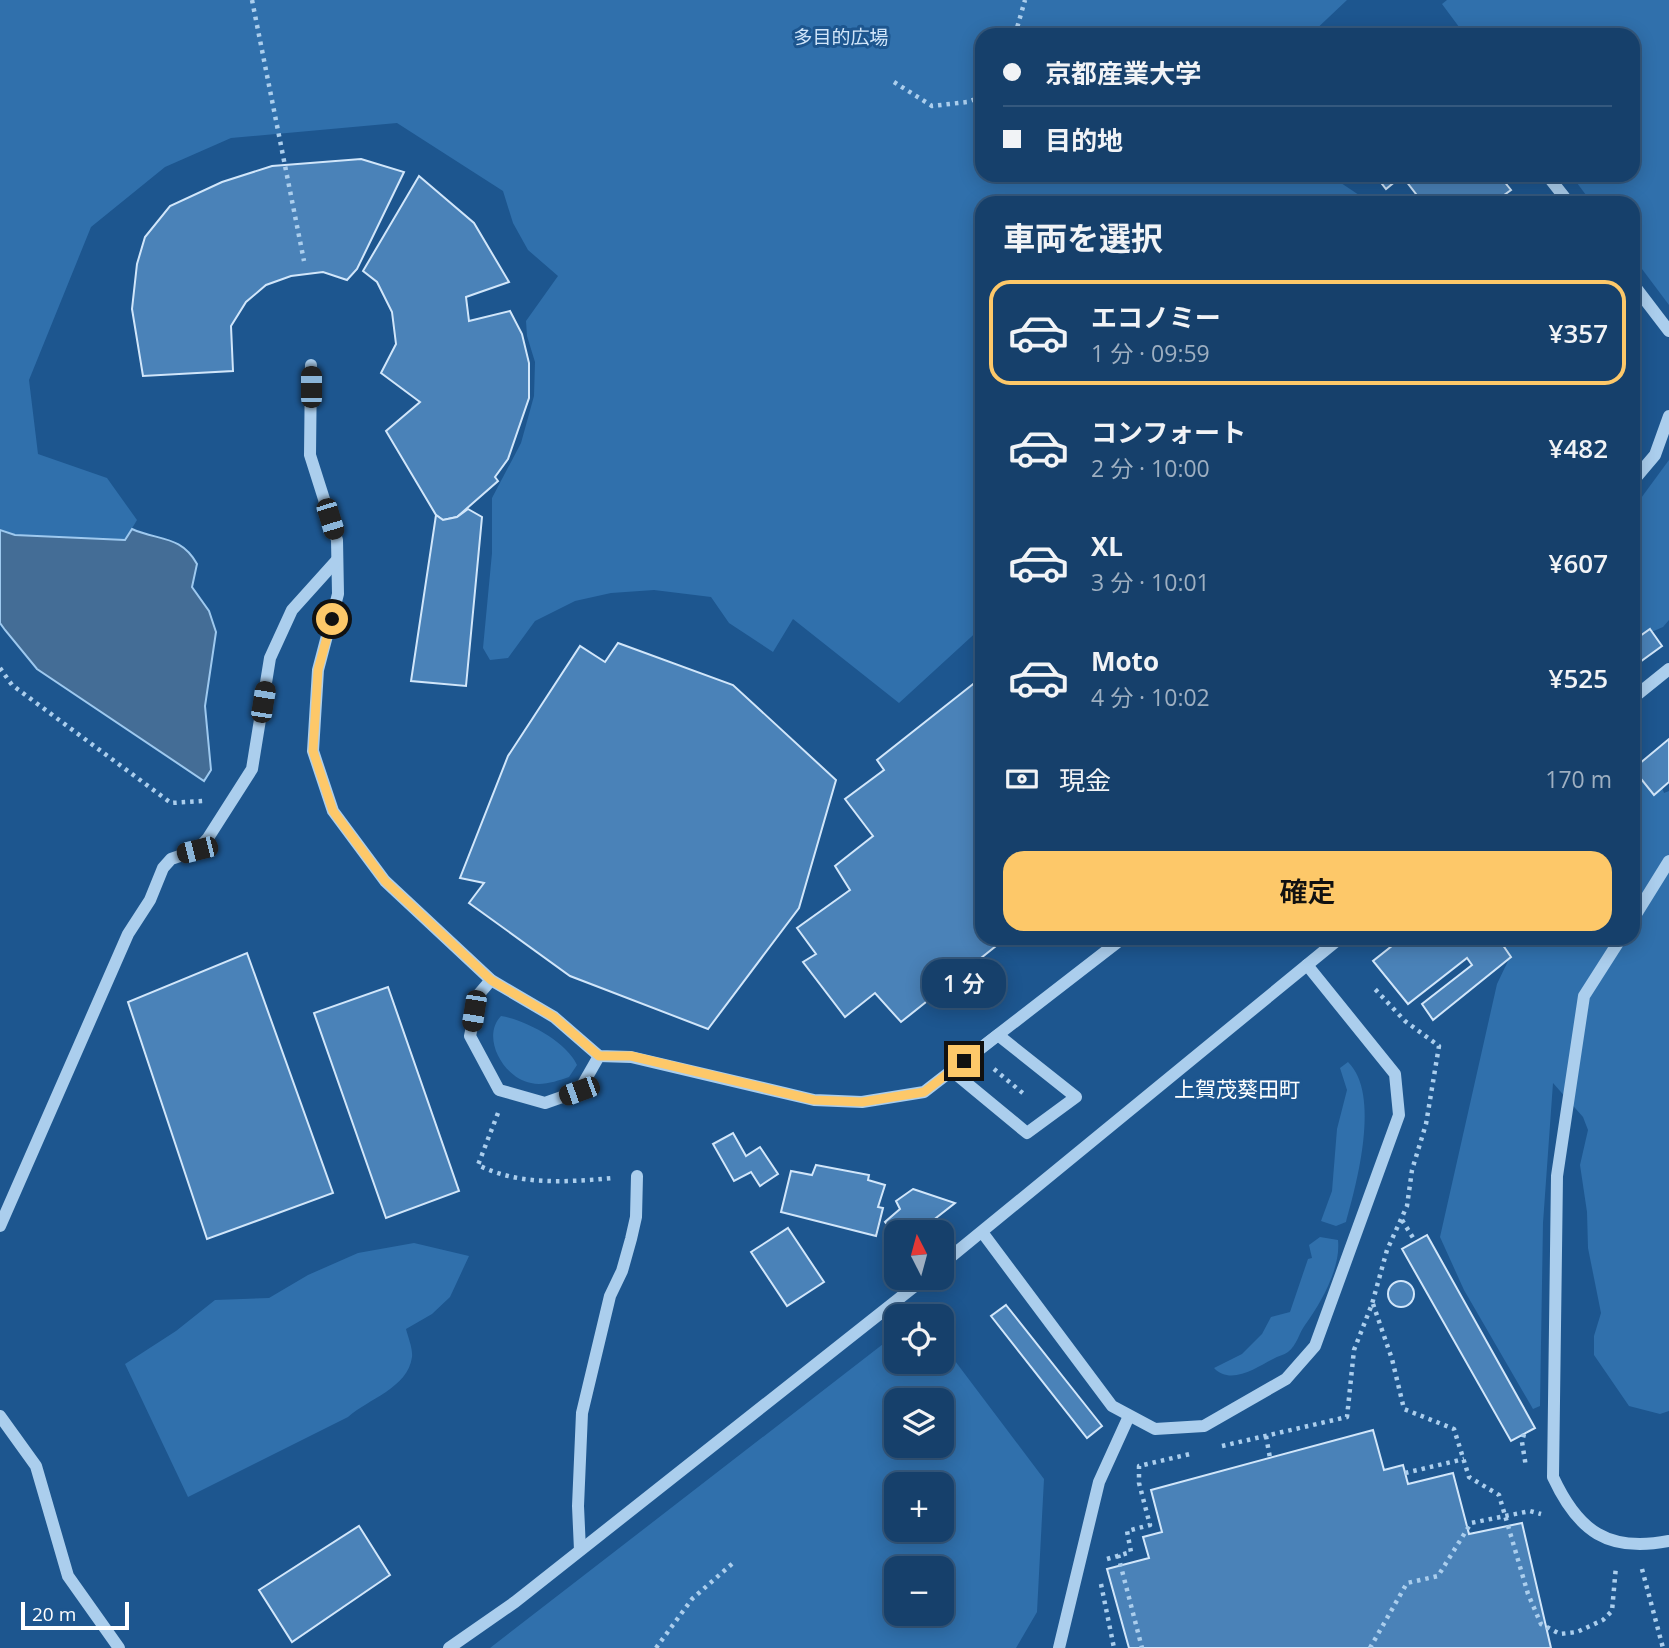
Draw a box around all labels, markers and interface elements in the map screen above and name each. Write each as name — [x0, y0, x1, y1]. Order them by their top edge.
park label: 多目的広場 — [793, 24, 889, 50]
text: 京都産業大学 — [1045, 55, 1201, 91]
text: 目的地 — [1045, 122, 1123, 158]
text: 車両を選択 — [1003, 216, 1163, 259]
text: エコノミー — [1091, 299, 1221, 335]
icon: car — [1007, 301, 1070, 364]
text: ¥357 — [1549, 315, 1608, 351]
text: 1 分 · 09:59 — [1091, 337, 1210, 369]
car — [301, 366, 322, 408]
text: コンフォート — [1091, 414, 1246, 450]
icon: car — [1007, 416, 1070, 479]
text: ¥482 — [1549, 430, 1608, 466]
text: 2 分 · 10:00 — [1091, 452, 1210, 484]
car — [314, 496, 347, 542]
text: XL — [1091, 528, 1123, 564]
icon: car — [1007, 531, 1070, 594]
text: ¥607 — [1549, 545, 1608, 581]
text: 3 分 · 10:01 — [1091, 566, 1210, 598]
route start — [316, 603, 348, 635]
text: Moto — [1091, 643, 1159, 679]
icon: car — [1007, 646, 1070, 709]
text: ¥525 — [1549, 660, 1608, 696]
car — [250, 680, 277, 724]
text: 4 分 · 10:02 — [1091, 681, 1210, 713]
icon: cash — [1003, 760, 1041, 798]
text: 現金 — [1059, 762, 1111, 798]
text: 170 m — [1545, 763, 1612, 795]
car — [175, 835, 220, 865]
button: 確定 — [1003, 851, 1612, 931]
callout: 1 分 — [922, 960, 1006, 1009]
text: 1 分 — [943, 967, 985, 999]
car — [461, 989, 488, 1033]
route end — [948, 1045, 980, 1077]
car — [556, 1074, 603, 1108]
district label: 上賀茂葵田町 — [1174, 1075, 1300, 1103]
north arrow — [884, 1220, 954, 1290]
map controls — [884, 1220, 954, 1626]
button: locate — [884, 1304, 954, 1374]
button: layers — [884, 1388, 954, 1458]
button: + — [884, 1472, 954, 1542]
button: − — [884, 1556, 954, 1626]
scale bar — [21, 1599, 130, 1631]
text: 20 m — [32, 1601, 76, 1627]

